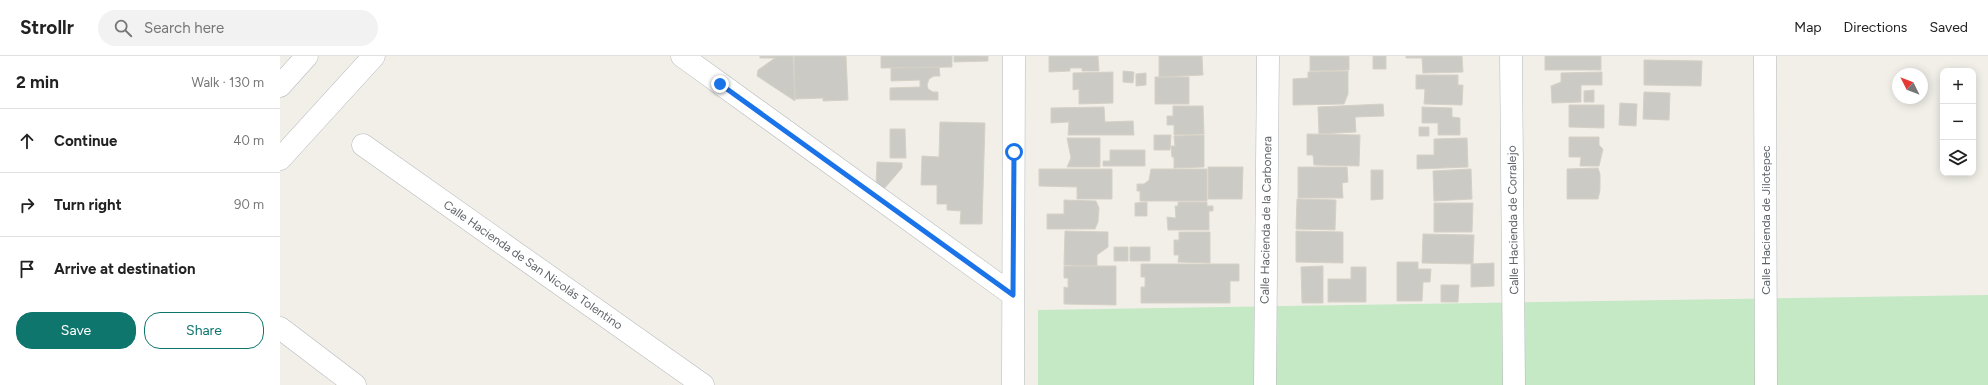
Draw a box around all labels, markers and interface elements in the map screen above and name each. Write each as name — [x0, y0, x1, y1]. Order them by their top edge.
search box — [98, 10, 378, 46]
text: Strollr — [20, 16, 74, 39]
icon: search — [112, 17, 134, 39]
text: Search here — [144, 19, 224, 37]
text: Map — [1794, 19, 1822, 36]
text: Directions — [1844, 19, 1907, 36]
text: Saved — [1929, 19, 1968, 36]
north arrow — [1892, 68, 1928, 104]
map controls — [1940, 68, 1976, 176]
button: + — [1940, 68, 1976, 104]
text: 2 min — [16, 72, 59, 92]
text: Walk · 130 m — [191, 75, 264, 90]
route end — [711, 75, 729, 93]
button: − — [1940, 104, 1976, 140]
icon: ahead — [16, 130, 38, 152]
text: Continue — [54, 132, 117, 150]
text: 40 m — [233, 133, 264, 148]
street label: Calle Hacienda de la Carbonera — [1258, 136, 1274, 304]
button: layers — [1940, 140, 1976, 176]
route start — [1005, 143, 1023, 161]
street label: Calle Hacienda de Corralejo — [1505, 145, 1521, 295]
street label: Calle Hacienda de Jilotepec — [1759, 145, 1773, 295]
icon: right — [16, 194, 38, 216]
text: Turn right — [54, 196, 122, 214]
text: 90 m — [234, 197, 264, 212]
street label: Calle Hacienda de San Nicolás Tolentino — [441, 197, 625, 333]
icon: arrive — [16, 258, 38, 280]
text: Arrive at destination — [54, 260, 195, 278]
button: Save — [16, 312, 136, 349]
button: Share — [144, 312, 264, 349]

